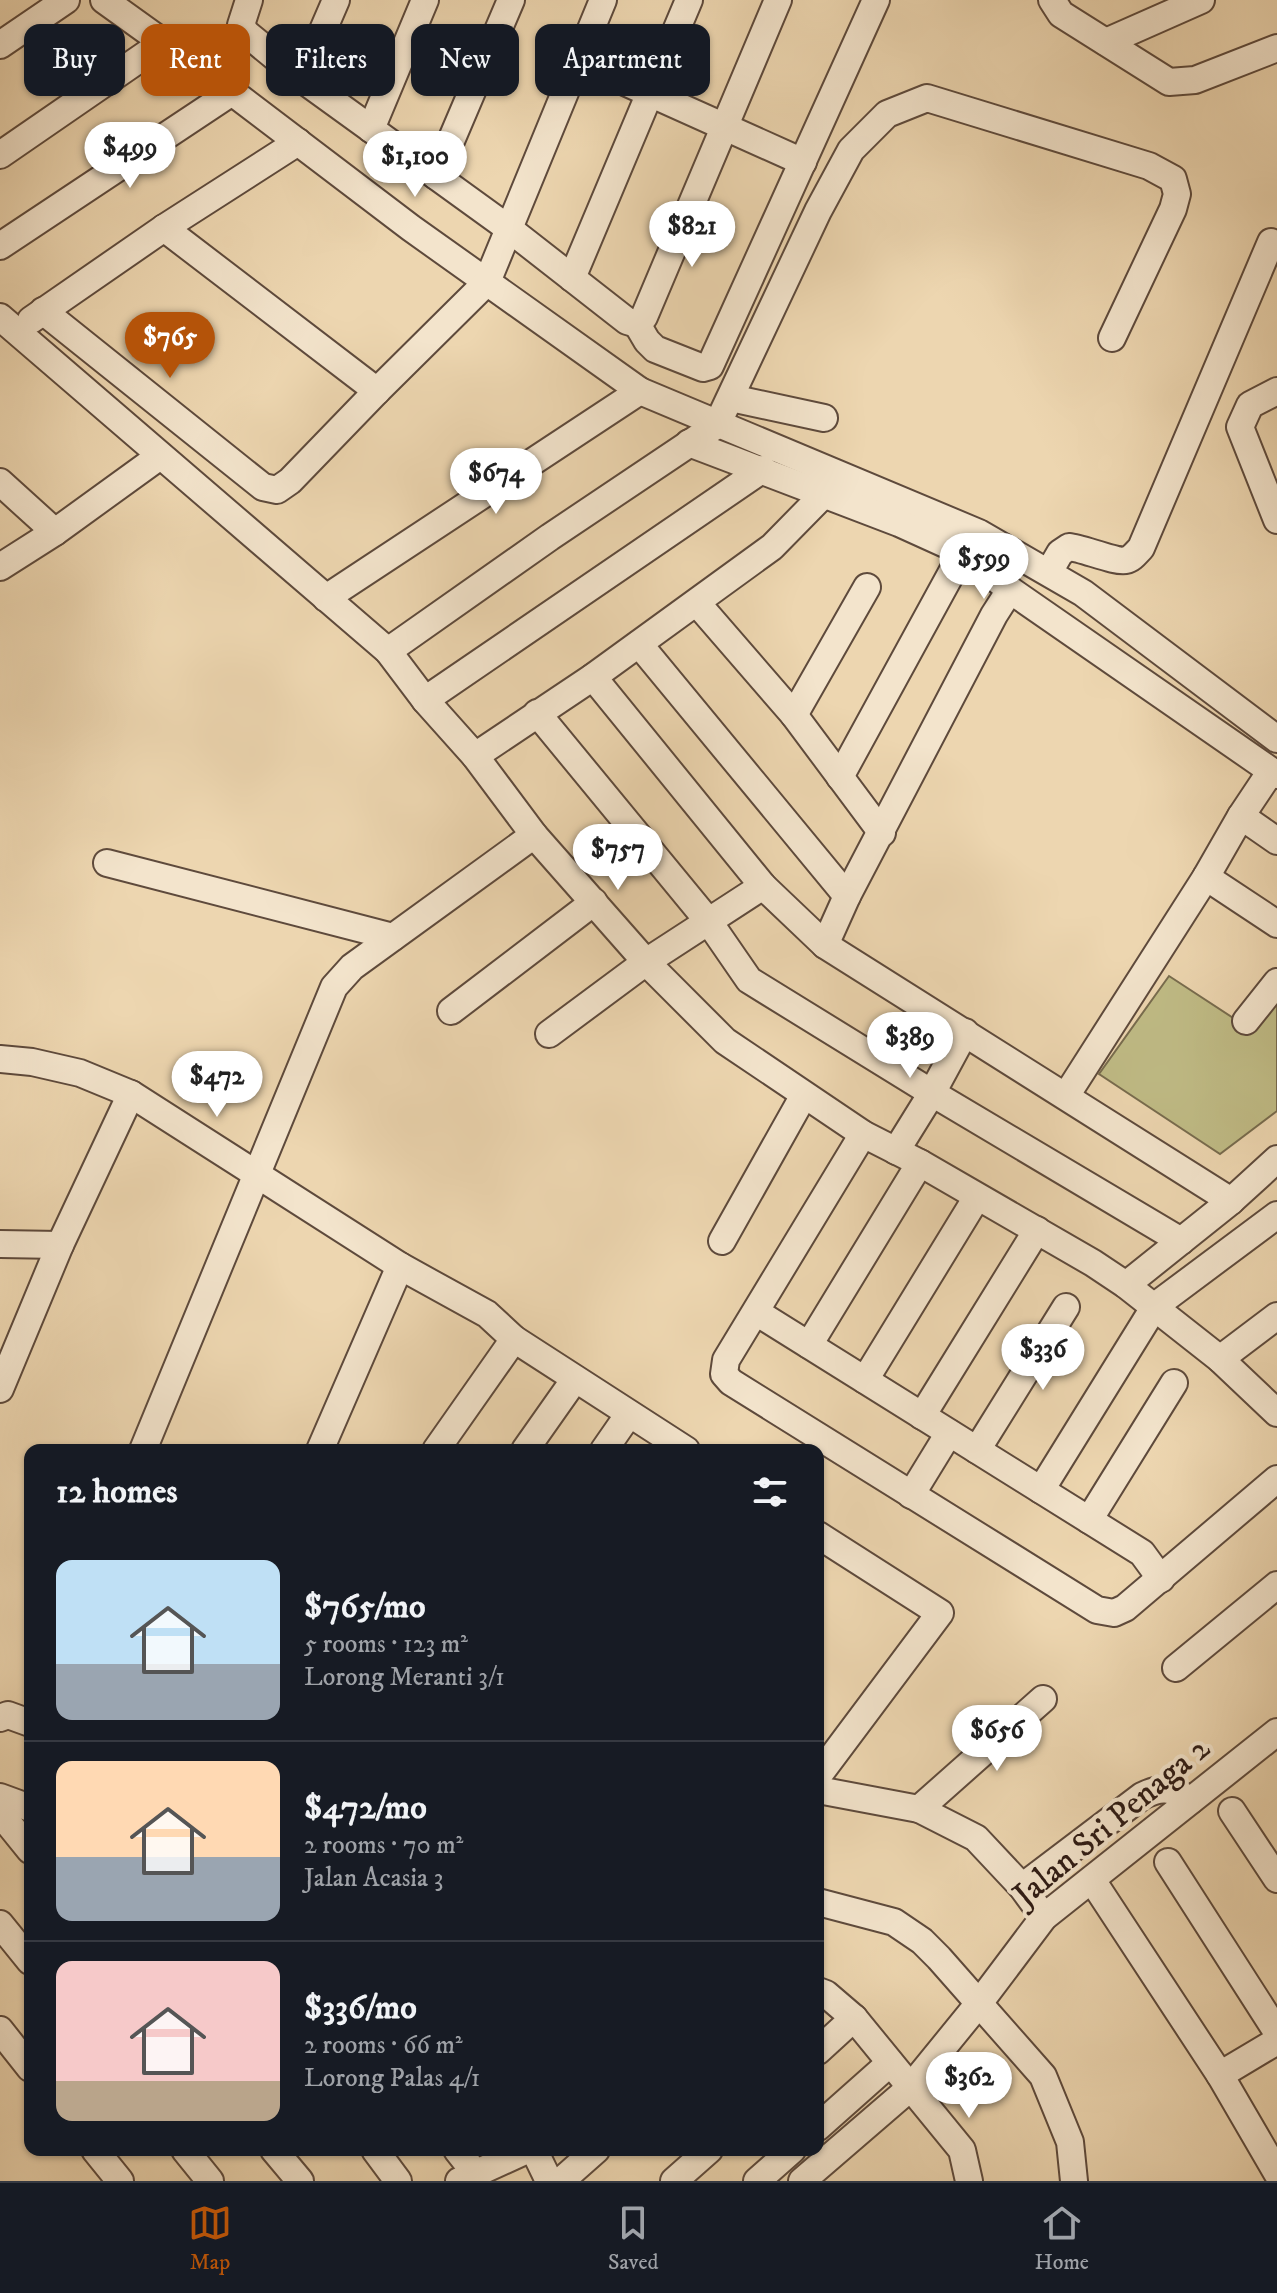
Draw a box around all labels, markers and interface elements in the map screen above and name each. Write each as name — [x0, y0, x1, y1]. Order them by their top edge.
chip: Buy — [24, 24, 125, 96]
chip: Rent — [141, 24, 250, 96]
chip: Filters — [266, 24, 395, 96]
chip: New — [411, 24, 519, 96]
chip: Apartment — [535, 24, 710, 96]
pin: $499 — [83, 122, 177, 190]
text: $499 — [102, 131, 158, 164]
pin: $1,100 — [350, 131, 480, 199]
text: $1,100 — [381, 140, 449, 173]
pin: $821 — [645, 201, 739, 269]
text: $821 — [667, 210, 717, 243]
pin: $765 — [123, 312, 217, 380]
text: $765 — [143, 321, 197, 354]
pin: $674 — [449, 448, 543, 516]
text: $674 — [468, 457, 524, 490]
pin: $599 — [937, 533, 1031, 601]
text: $599 — [957, 542, 1011, 575]
pin: $757 — [571, 824, 665, 892]
text: $757 — [591, 833, 645, 866]
pin: $389 — [863, 1012, 957, 1080]
text: $389 — [885, 1021, 935, 1054]
pin: $472 — [170, 1051, 264, 1119]
text: $472 — [190, 1060, 244, 1093]
pin: $336 — [996, 1324, 1090, 1392]
text: $336 — [1019, 1333, 1067, 1366]
icon: filters — [748, 1470, 792, 1514]
text: 12 homes — [56, 1471, 178, 1513]
text: $765/mo — [304, 1586, 425, 1628]
icon: home — [120, 1592, 216, 1688]
text: 5 rooms · 123 m² — [304, 1628, 468, 1661]
text: Lorong Meranti 3/1 — [304, 1661, 505, 1694]
pin: $656 — [950, 1705, 1044, 1773]
text: $656 — [970, 1714, 1024, 1747]
street label: Jalan Sri Penaga 2 — [1003, 1727, 1219, 1918]
text: $472/mo — [304, 1787, 427, 1829]
icon: home — [120, 1793, 216, 1889]
text: 2 rooms · 70 m² — [304, 1829, 463, 1862]
text: Jalan Acasia 3 — [304, 1862, 443, 1895]
text: $336/mo — [304, 1987, 417, 2029]
icon: home — [120, 1993, 216, 2089]
text: 2 rooms · 66 m² — [304, 2029, 463, 2062]
pin: $362 — [922, 2052, 1016, 2120]
text: $362 — [944, 2061, 994, 2094]
text: Lorong Palas 4/1 — [304, 2062, 480, 2095]
tab: Map — [188, 2201, 232, 2276]
tab: Saved — [608, 2201, 659, 2276]
tab: Home — [1035, 2201, 1089, 2276]

